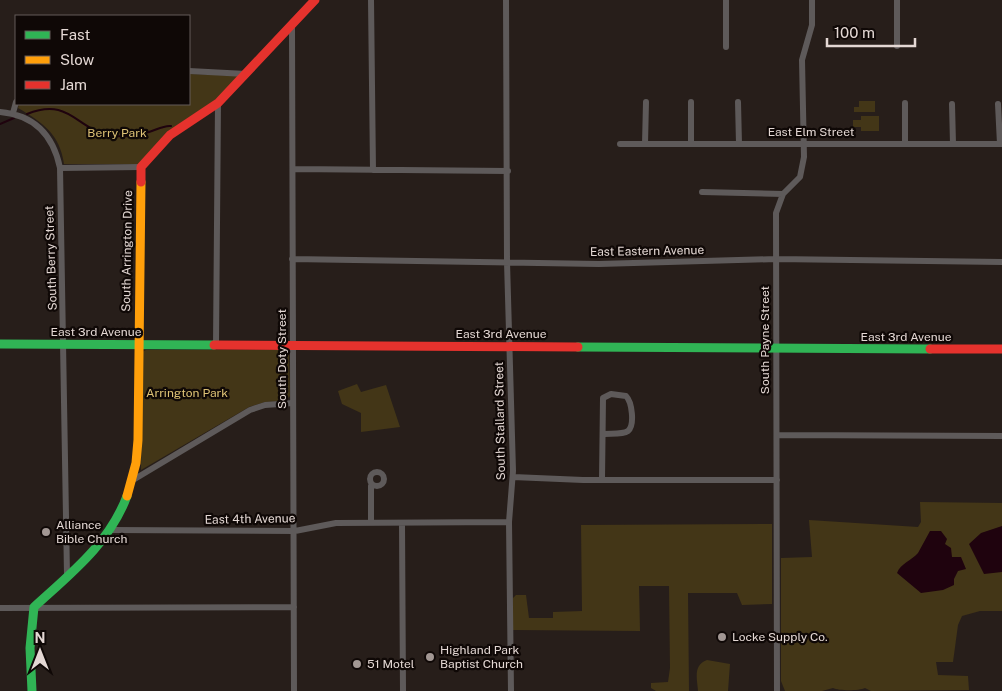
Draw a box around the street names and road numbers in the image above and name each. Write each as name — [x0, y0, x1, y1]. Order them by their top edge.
street label: East Elm Street — [768, 125, 855, 139]
street label: South Arrington Drive — [119, 190, 135, 312]
street label: South Berry Street — [42, 205, 60, 311]
street label: East Eastern Avenue — [590, 243, 705, 259]
street label: South Payne Street — [758, 286, 772, 394]
street label: South Doty Street — [275, 309, 289, 409]
street label: East 3rd Avenue — [51, 325, 142, 339]
street label: East 3rd Avenue — [456, 327, 547, 341]
street label: East 3rd Avenue — [861, 330, 952, 344]
street label: South Stallard Street — [492, 361, 508, 480]
street label: East 4th Avenue — [205, 511, 296, 527]

